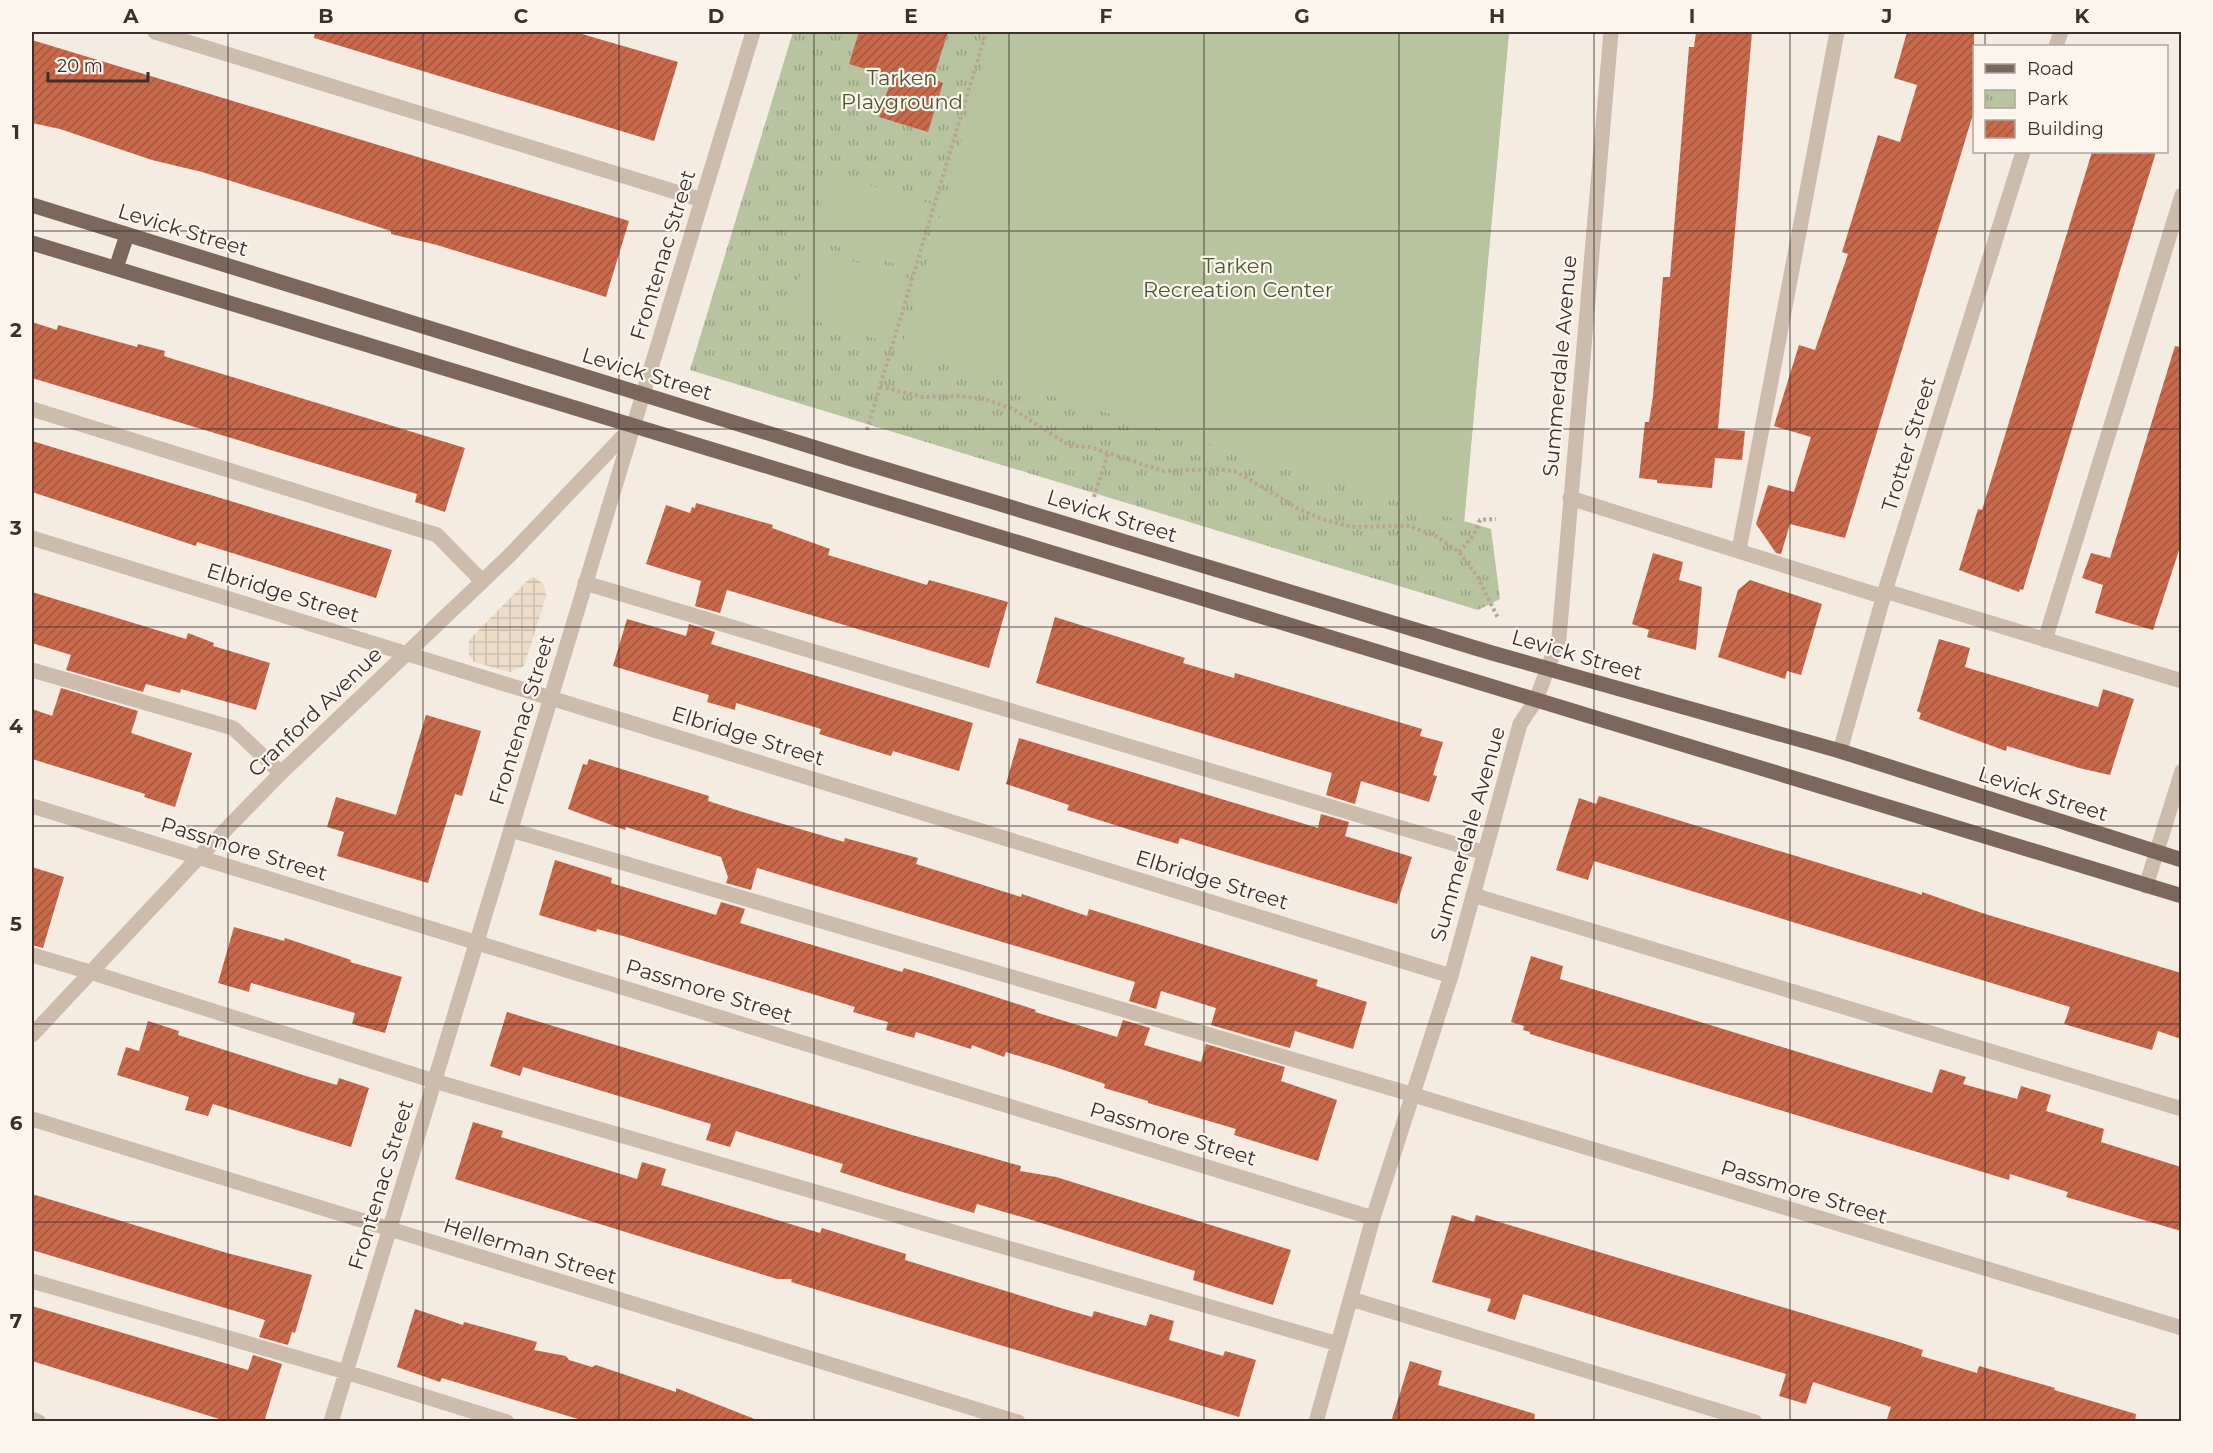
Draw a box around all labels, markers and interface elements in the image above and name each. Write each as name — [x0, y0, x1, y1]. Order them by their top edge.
text: A — [122, 4, 139, 28]
text: B — [318, 4, 334, 28]
text: C — [514, 4, 529, 28]
text: D — [708, 4, 724, 28]
text: E — [904, 4, 918, 28]
text: F — [1100, 4, 1113, 28]
text: G — [1294, 4, 1310, 28]
text: H — [1489, 4, 1505, 28]
text: I — [1689, 4, 1695, 28]
text: J — [1881, 4, 1892, 28]
text: K — [2075, 4, 2091, 28]
scale bar — [48, 45, 148, 83]
legend — [1973, 45, 2168, 153]
text: 20 m — [57, 55, 103, 77]
text: Road — [2027, 58, 2074, 80]
park label: Tarken Playground — [841, 65, 963, 114]
text: Park — [2027, 88, 2068, 110]
text: Building — [2027, 118, 2104, 140]
text: 1 — [12, 120, 20, 144]
street label: Frontenac Street — [625, 167, 700, 343]
street label: Levick Street — [115, 198, 251, 261]
park label: Tarken Recreation Center — [1143, 253, 1333, 302]
street label: Summerdale Avenue — [1537, 254, 1582, 478]
text: 2 — [10, 318, 22, 342]
street label: Levick Street — [579, 342, 715, 405]
street label: Trotter Street — [1876, 373, 1941, 514]
street label: Levick Street — [1044, 484, 1180, 547]
text: 3 — [9, 516, 22, 540]
street label: Elbridge Street — [204, 557, 362, 628]
street label: Levick Street — [1509, 624, 1645, 685]
street label: Frontenac Street — [484, 632, 559, 808]
street label: Cranford Avenue — [243, 641, 387, 782]
street label: Elbridge Street — [669, 700, 827, 771]
text: 4 — [9, 714, 23, 738]
street label: Summerdale Avenue — [1425, 724, 1510, 944]
street label: Levick Street — [1975, 761, 2111, 826]
street label: Passmore Street — [158, 811, 330, 886]
street label: Elbridge Street — [1133, 844, 1291, 915]
text: 5 — [10, 912, 22, 936]
street label: Passmore Street — [623, 953, 795, 1028]
street label: Passmore Street — [1087, 1096, 1259, 1171]
street label: Frontenac Street — [343, 1097, 418, 1273]
text: 6 — [10, 1111, 23, 1135]
street label: Passmore Street — [1718, 1154, 1890, 1229]
street label: Hellerman Street — [440, 1212, 620, 1289]
text: 7 — [10, 1309, 22, 1333]

